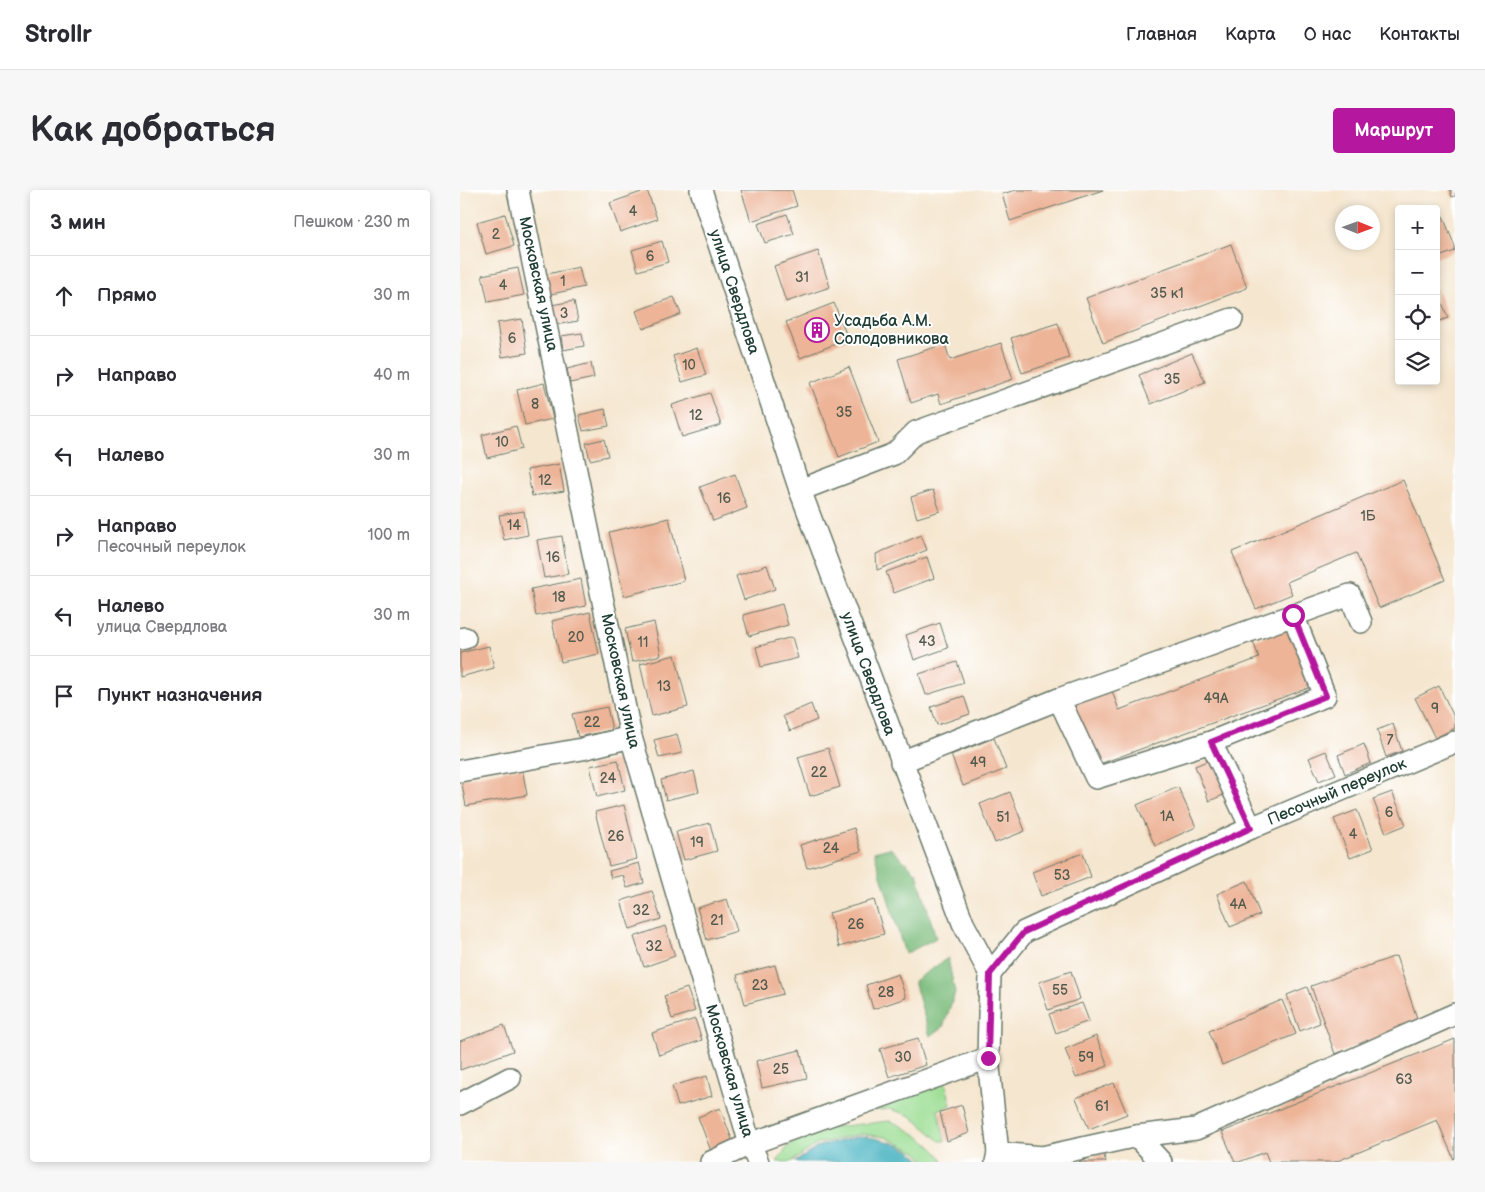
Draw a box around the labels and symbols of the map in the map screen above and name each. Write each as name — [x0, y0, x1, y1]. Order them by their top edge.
house number: 4 — [629, 203, 638, 220]
north arrow — [1335, 205, 1380, 250]
street label: Московская улица — [514, 215, 562, 354]
house number: 2 — [492, 226, 501, 243]
street label: улица Свердлова — [705, 227, 763, 357]
house number: 6 — [646, 248, 655, 265]
house number: 31 — [795, 269, 809, 286]
house number: 1 — [560, 273, 566, 290]
house number: 4 — [499, 277, 508, 294]
house number: 35 к1 — [1150, 285, 1184, 302]
house number: 3 — [560, 305, 568, 322]
place label: Усадьба А.М. Солодовникова — [834, 312, 949, 349]
building icon: Усадьба А.М. Солодовникова — [804, 317, 830, 343]
house number: 6 — [508, 330, 517, 347]
house number: 10 — [682, 357, 696, 374]
house number: 35 — [1164, 371, 1180, 388]
house number: 8 — [531, 396, 539, 413]
house number: 35 — [836, 404, 852, 421]
house number: 12 — [689, 407, 704, 424]
house number: 10 — [495, 434, 509, 451]
house number: 12 — [538, 472, 553, 489]
house number: 16 — [717, 490, 731, 507]
house number: 1Б — [1360, 508, 1376, 525]
house number: 14 — [507, 517, 521, 534]
house number: 16 — [546, 549, 560, 566]
house number: 18 — [552, 589, 566, 606]
route start — [1282, 604, 1305, 627]
street label: улица Свердлова — [837, 610, 899, 739]
street label: Московская улица — [596, 612, 644, 751]
house number: 20 — [568, 629, 584, 646]
house number: 43 — [918, 633, 936, 650]
house number: 11 — [638, 634, 648, 651]
house number: 13 — [657, 678, 671, 695]
house number: 49А — [1203, 690, 1229, 707]
house number: 9 — [1431, 700, 1439, 717]
house number: 22 — [584, 714, 601, 731]
house number: 7 — [1387, 732, 1394, 749]
house number: 49 — [970, 754, 986, 771]
street label: Песочный переулок — [1265, 754, 1410, 830]
house number: 22 — [811, 764, 828, 781]
house number: 24 — [600, 770, 617, 787]
house number: 6 — [1385, 804, 1394, 821]
house number: 1А — [1160, 808, 1174, 825]
house number: 51 — [996, 809, 1010, 826]
house number: 4 — [1349, 826, 1358, 843]
house number: 26 — [608, 828, 625, 845]
house number: 19 — [690, 834, 704, 851]
house number: 24 — [823, 840, 840, 857]
house number: 53 — [1054, 867, 1070, 884]
house number: 4А — [1229, 896, 1247, 913]
house number: 32 — [633, 902, 650, 919]
house number: 21 — [710, 912, 724, 929]
house number: 26 — [848, 916, 865, 933]
house number: 32 — [646, 938, 663, 955]
house number: 23 — [752, 977, 768, 994]
house number: 55 — [1052, 982, 1068, 999]
house number: 28 — [878, 984, 894, 1001]
street label: Московская улица — [701, 1002, 757, 1140]
route end — [977, 1047, 1000, 1070]
house number: 30 — [895, 1049, 911, 1066]
house number: 59 — [1078, 1049, 1094, 1066]
house number: 25 — [773, 1061, 789, 1078]
house number: 63 — [1395, 1071, 1413, 1088]
house number: 61 — [1095, 1098, 1109, 1115]

